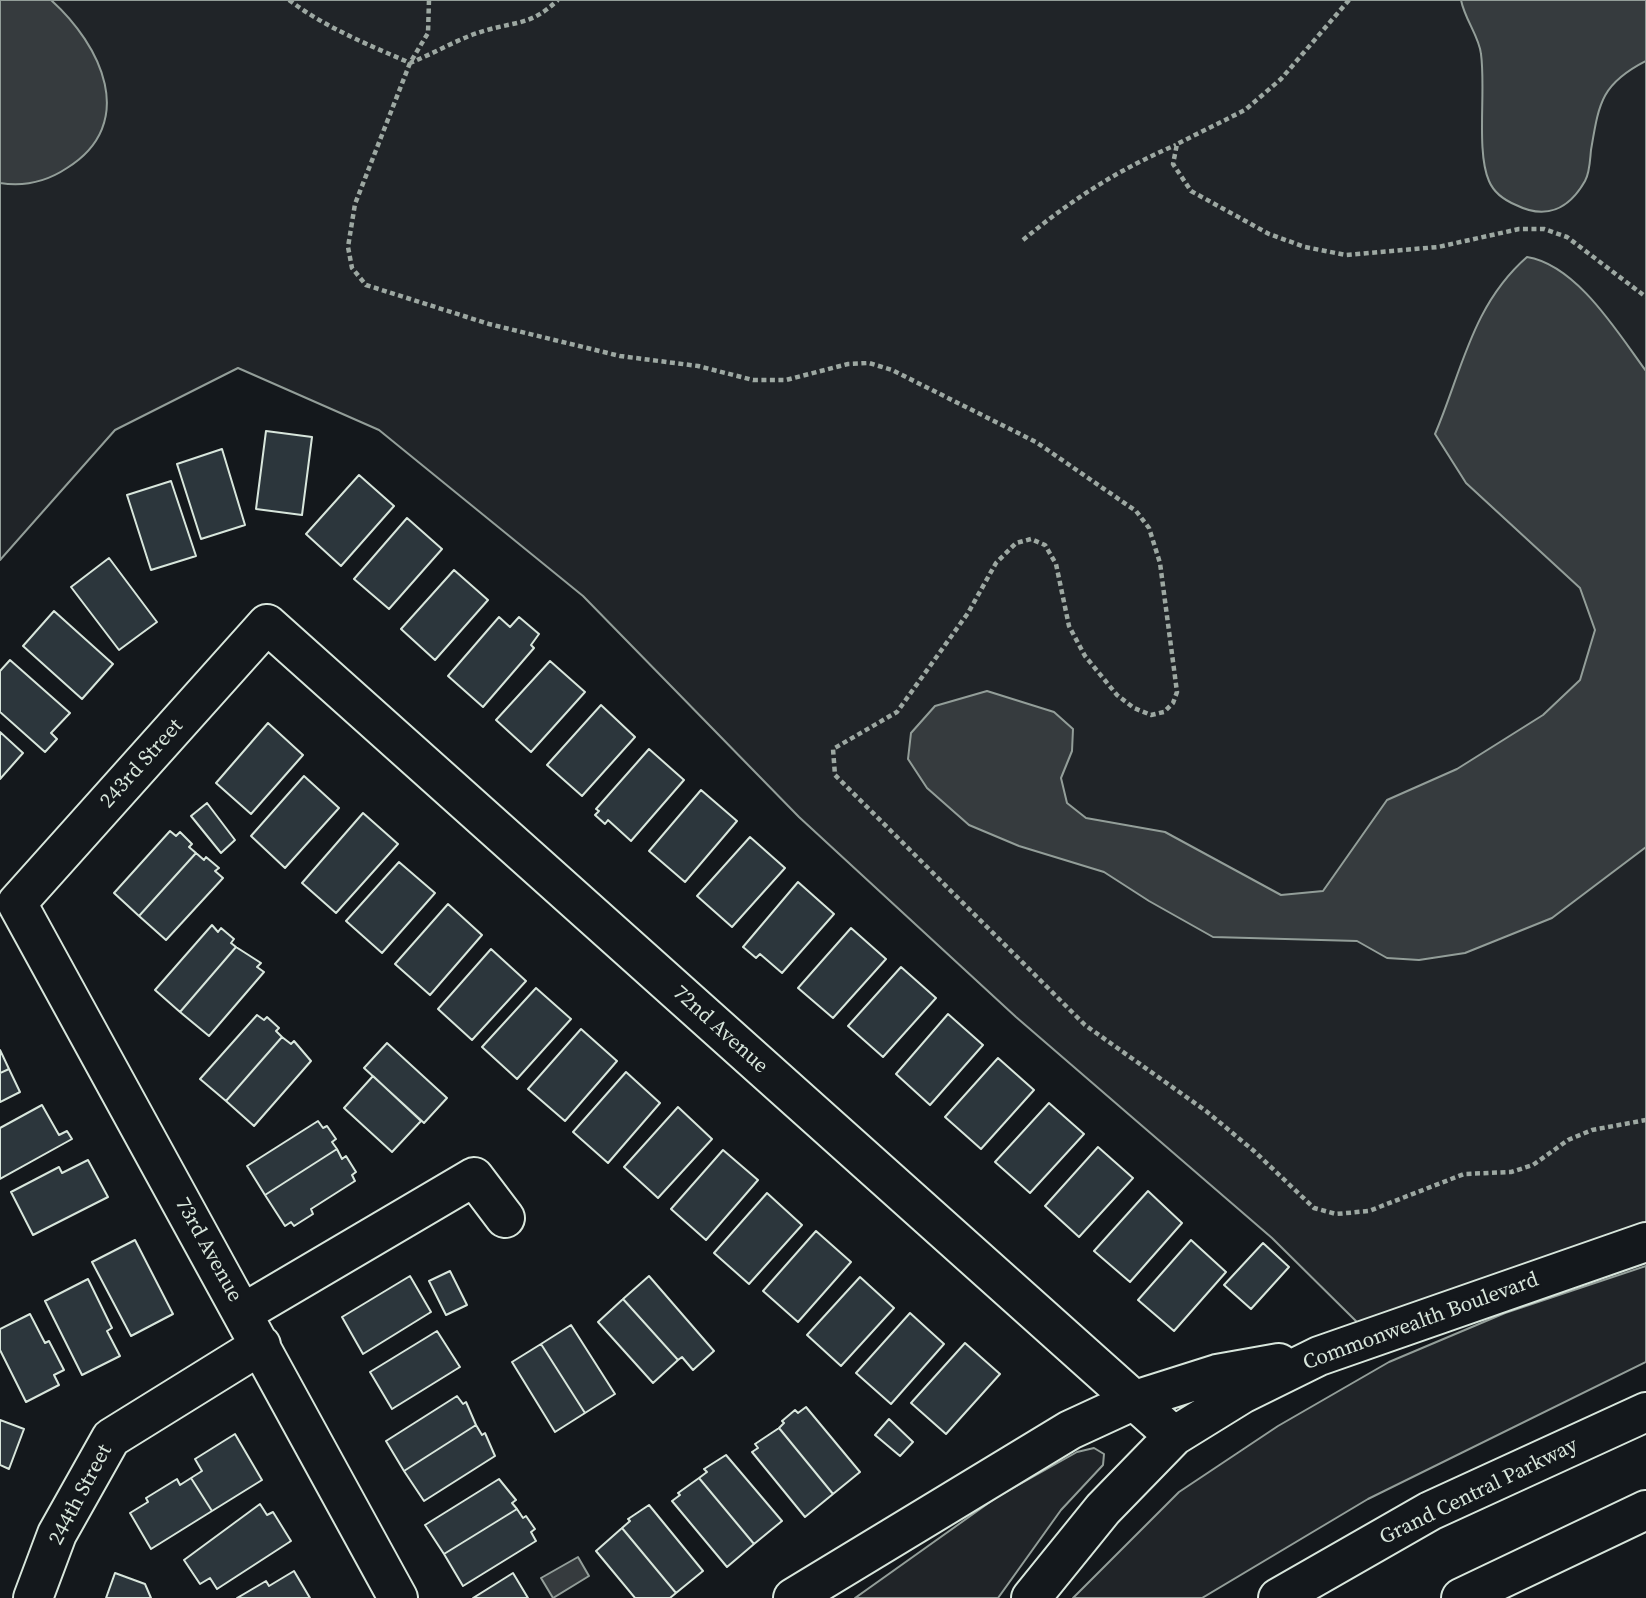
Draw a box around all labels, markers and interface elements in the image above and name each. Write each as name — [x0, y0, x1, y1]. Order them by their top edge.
street label: 243rd Street — [95, 714, 189, 814]
street label: 72nd Avenue — [667, 981, 773, 1079]
street label: 73rd Avenue — [169, 1193, 247, 1307]
street label: Commonwealth Boulevard — [1300, 1268, 1542, 1376]
street label: Grand Central Parkway — [1376, 1433, 1582, 1551]
street label: 244th Street — [44, 1440, 118, 1550]

